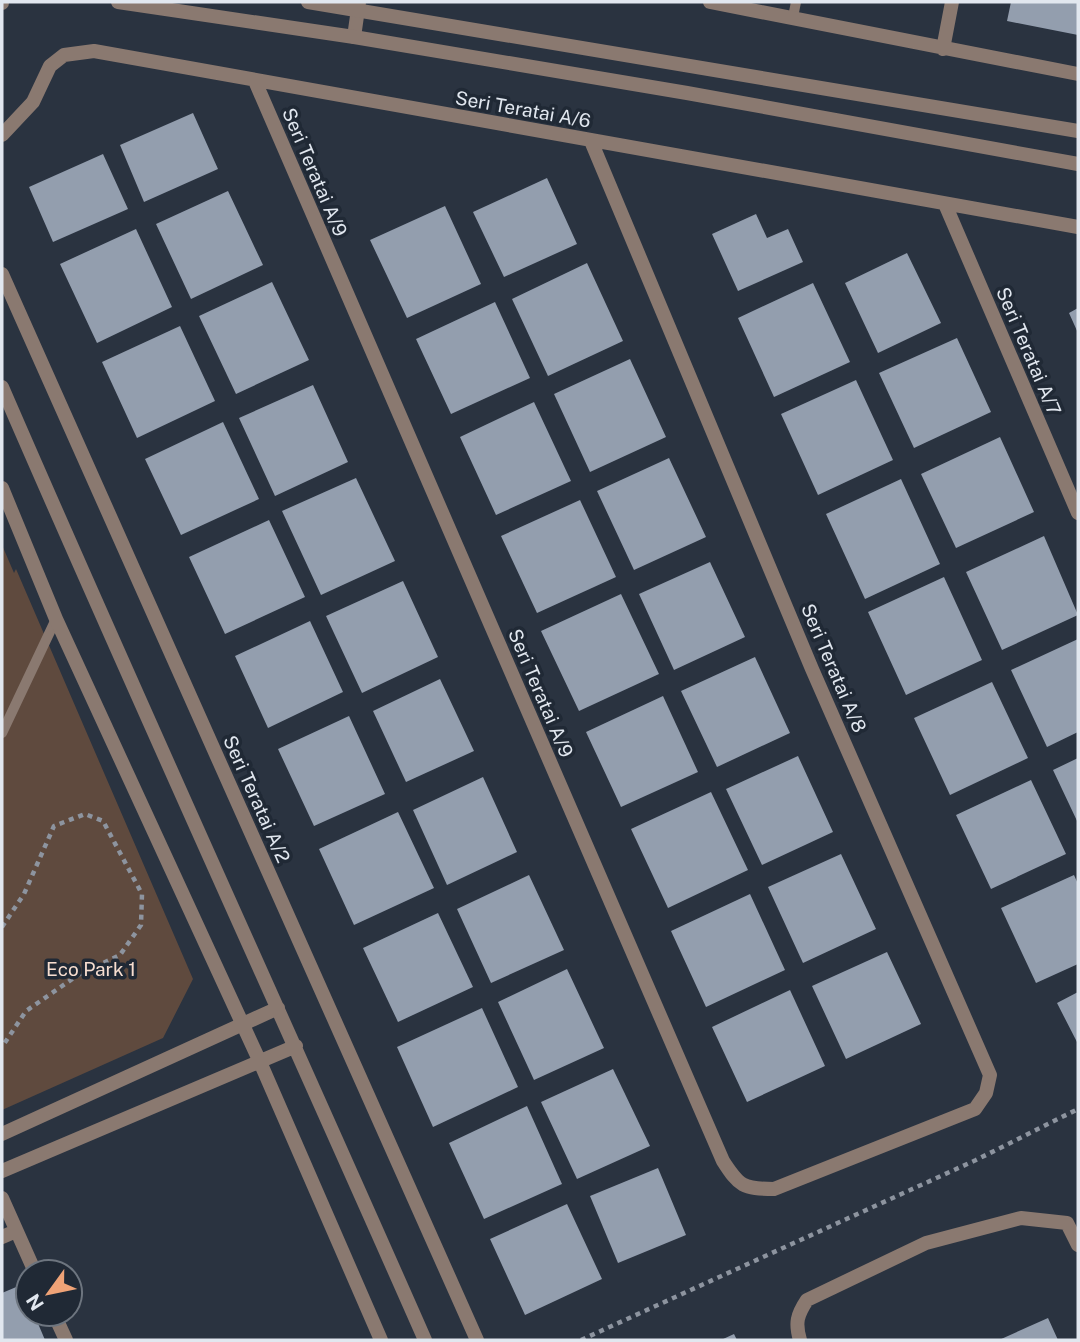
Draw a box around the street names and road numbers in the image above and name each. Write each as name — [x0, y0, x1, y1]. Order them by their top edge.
street label: Seri Teratai A/6 — [453, 86, 593, 132]
street label: Seri Teratai A/9 — [278, 104, 352, 240]
street label: Seri Teratai A/7 — [992, 284, 1066, 418]
street label: Seri Teratai A/8 — [797, 600, 871, 736]
street label: Seri Teratai A/9 — [504, 625, 578, 761]
street label: Seri Teratai A/2 — [219, 732, 295, 866]

